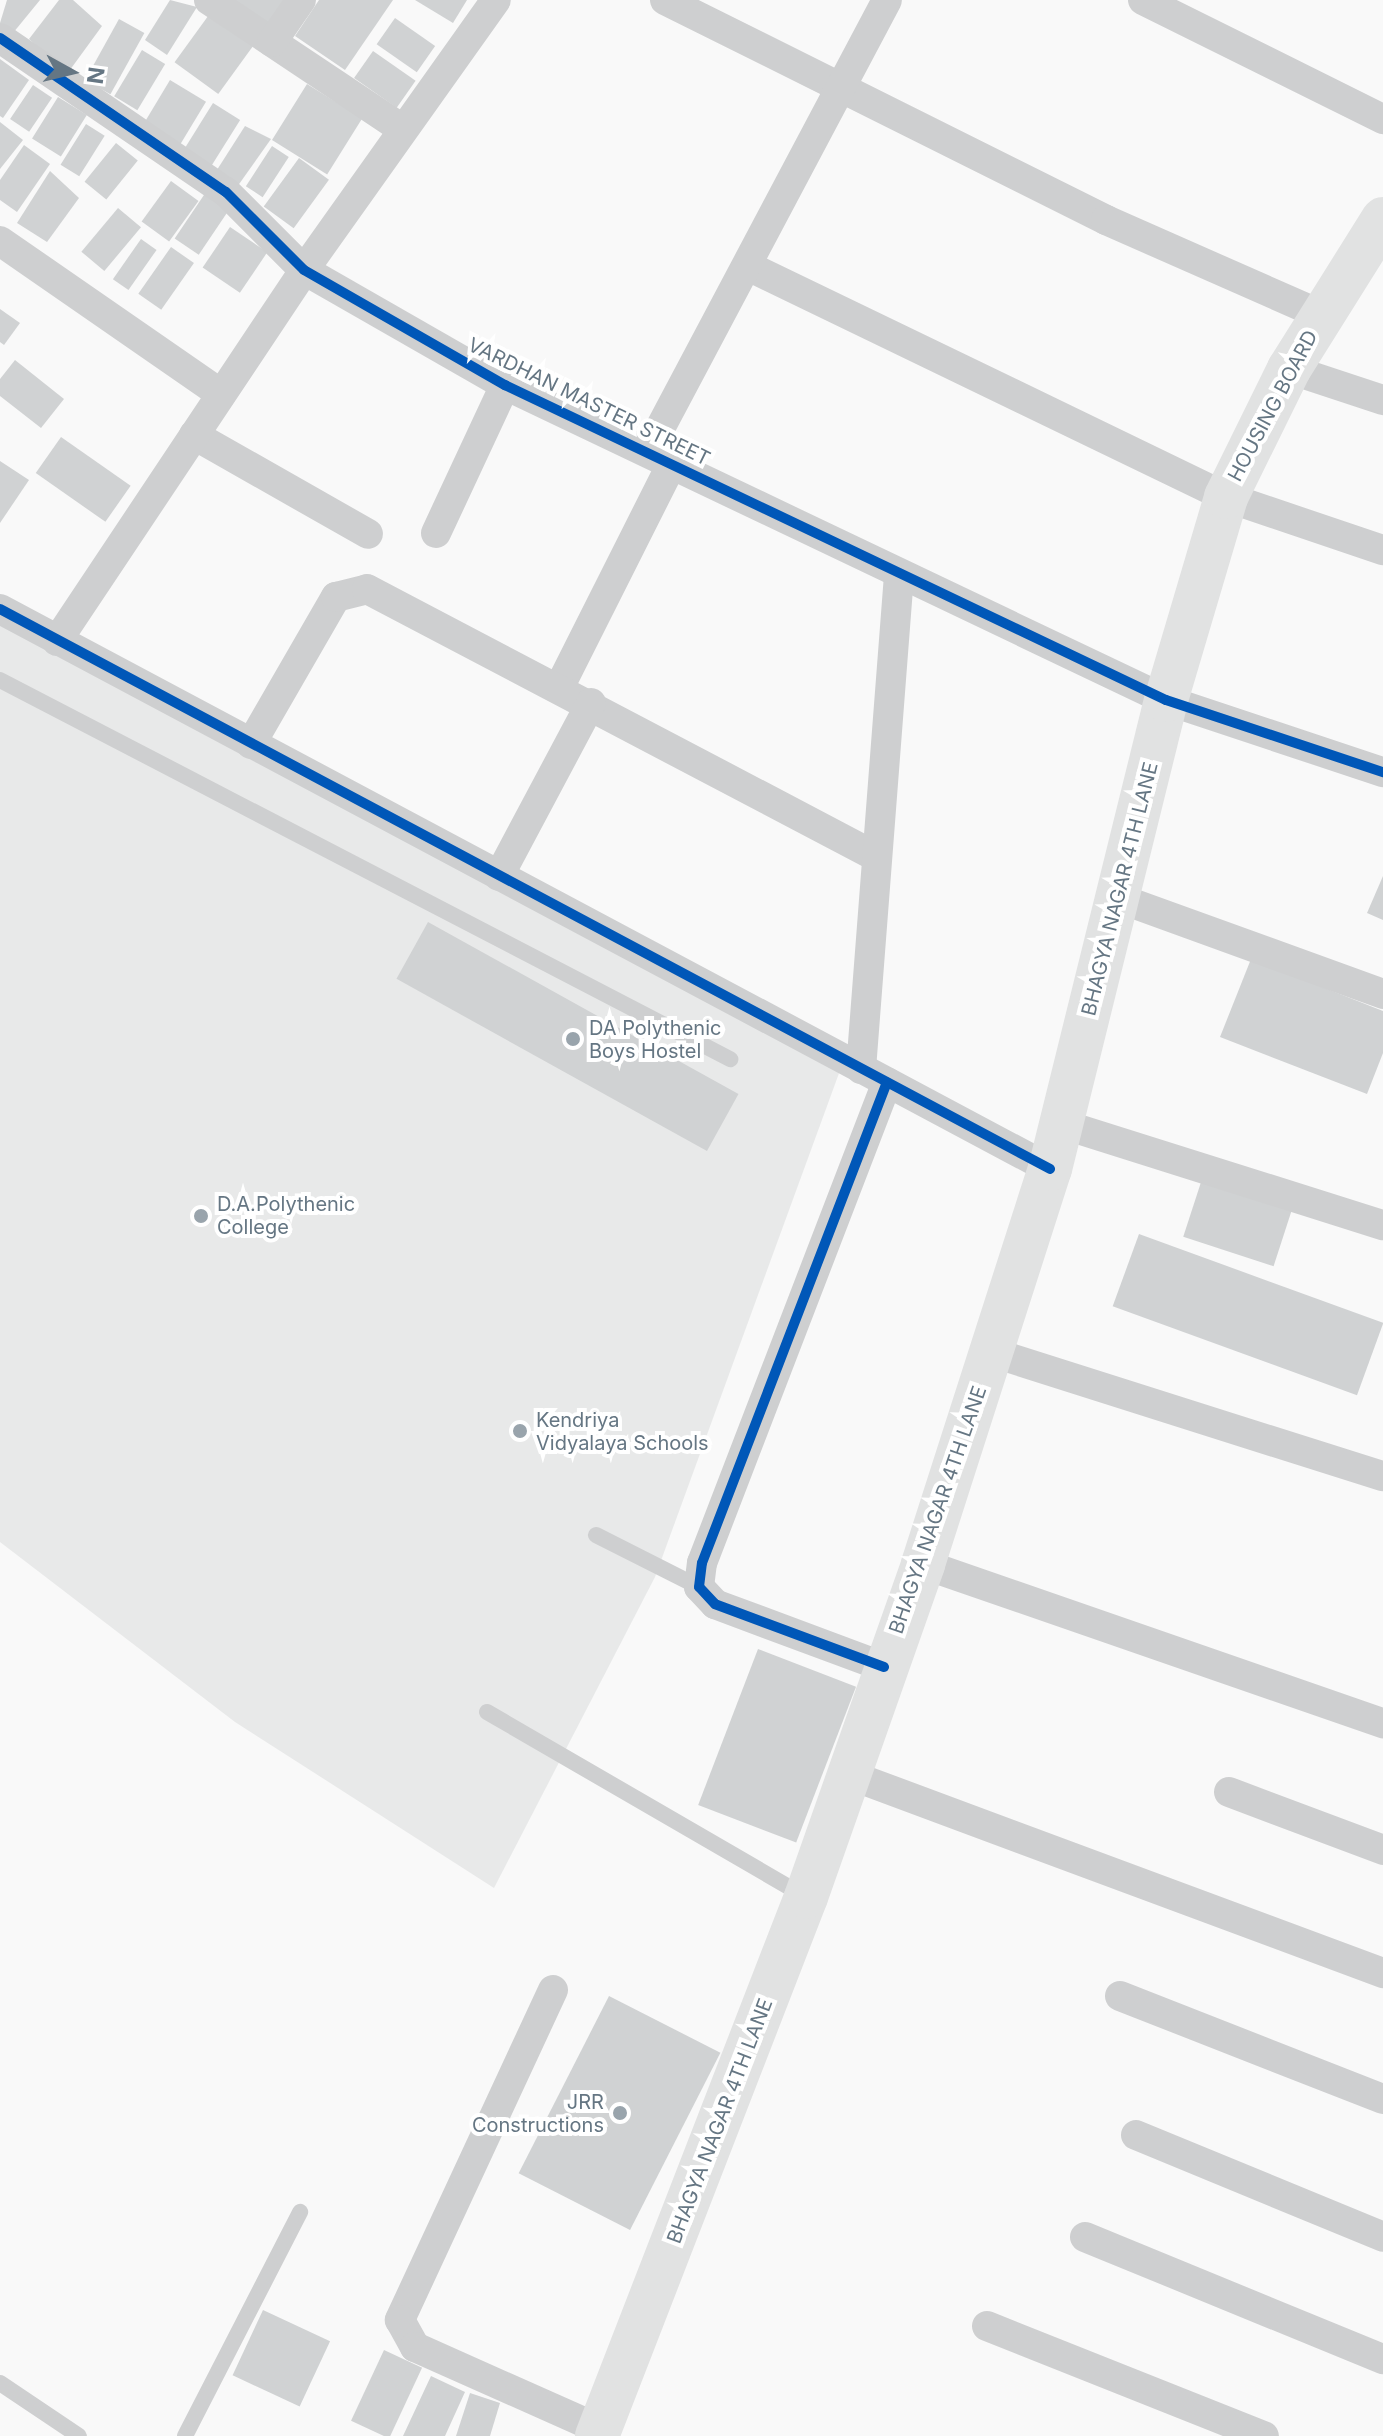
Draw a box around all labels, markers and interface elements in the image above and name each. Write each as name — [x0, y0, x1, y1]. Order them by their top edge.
north arrow — [32, 32, 112, 112]
text: N — [82, 65, 110, 85]
street label: HOUSING BOARD — [1223, 326, 1323, 486]
street label: VARDHAN MASTER STREET — [464, 333, 714, 471]
street label: BHAGYA NAGAR 4TH LANE — [1077, 760, 1163, 1018]
place label: DA Polythenic Boys Hostel — [589, 1016, 721, 1063]
marker: DA Polythenic Boys Hostel — [564, 1030, 582, 1048]
place label: D.A.Polythenic College — [217, 1192, 355, 1239]
marker: D.A.Polythenic College — [192, 1207, 210, 1225]
street label: BHAGYA NAGAR 4TH LANE — [884, 1383, 992, 1637]
place label: Kendriya Vidyalaya Schools — [536, 1408, 709, 1455]
marker: Kendriya Vidyalaya Schools — [511, 1422, 529, 1440]
street label: BHAGYA NAGAR 4TH LANE — [662, 1995, 778, 2247]
place label: JRR Constructions — [472, 2090, 604, 2137]
marker: JRR Constructions — [611, 2104, 629, 2122]

